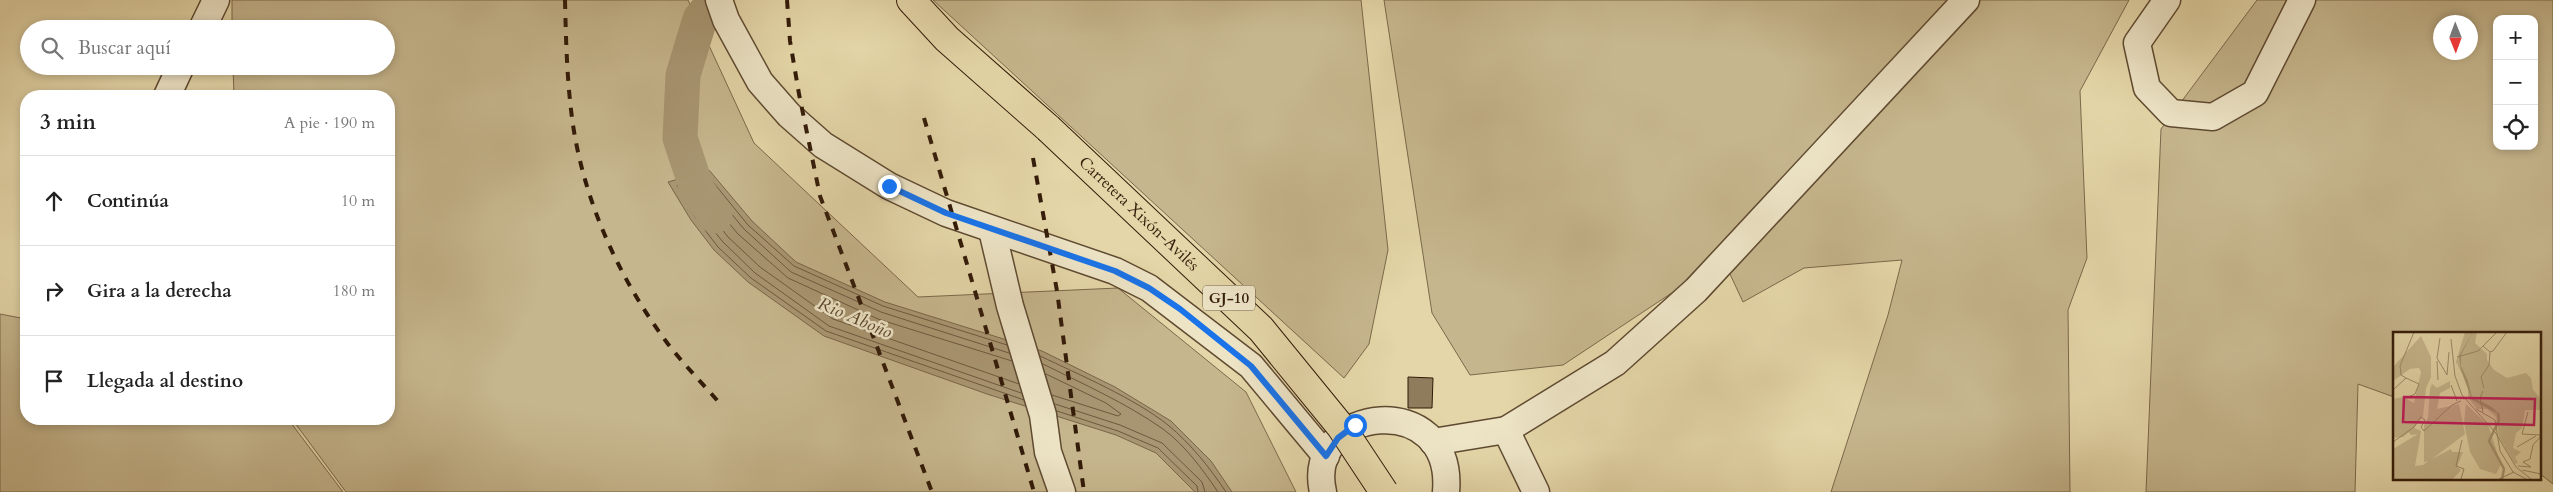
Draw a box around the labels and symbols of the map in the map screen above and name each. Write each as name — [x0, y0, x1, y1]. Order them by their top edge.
north arrow — [2433, 15, 2478, 60]
street label: Carretera Xixón-Avilés — [1074, 152, 1204, 276]
route end — [878, 175, 901, 198]
road number: GJ-10 — [1203, 286, 1255, 310]
water label: Rio Aboño — [814, 291, 896, 345]
inset map — [2393, 332, 2540, 480]
route start — [1344, 414, 1367, 437]

